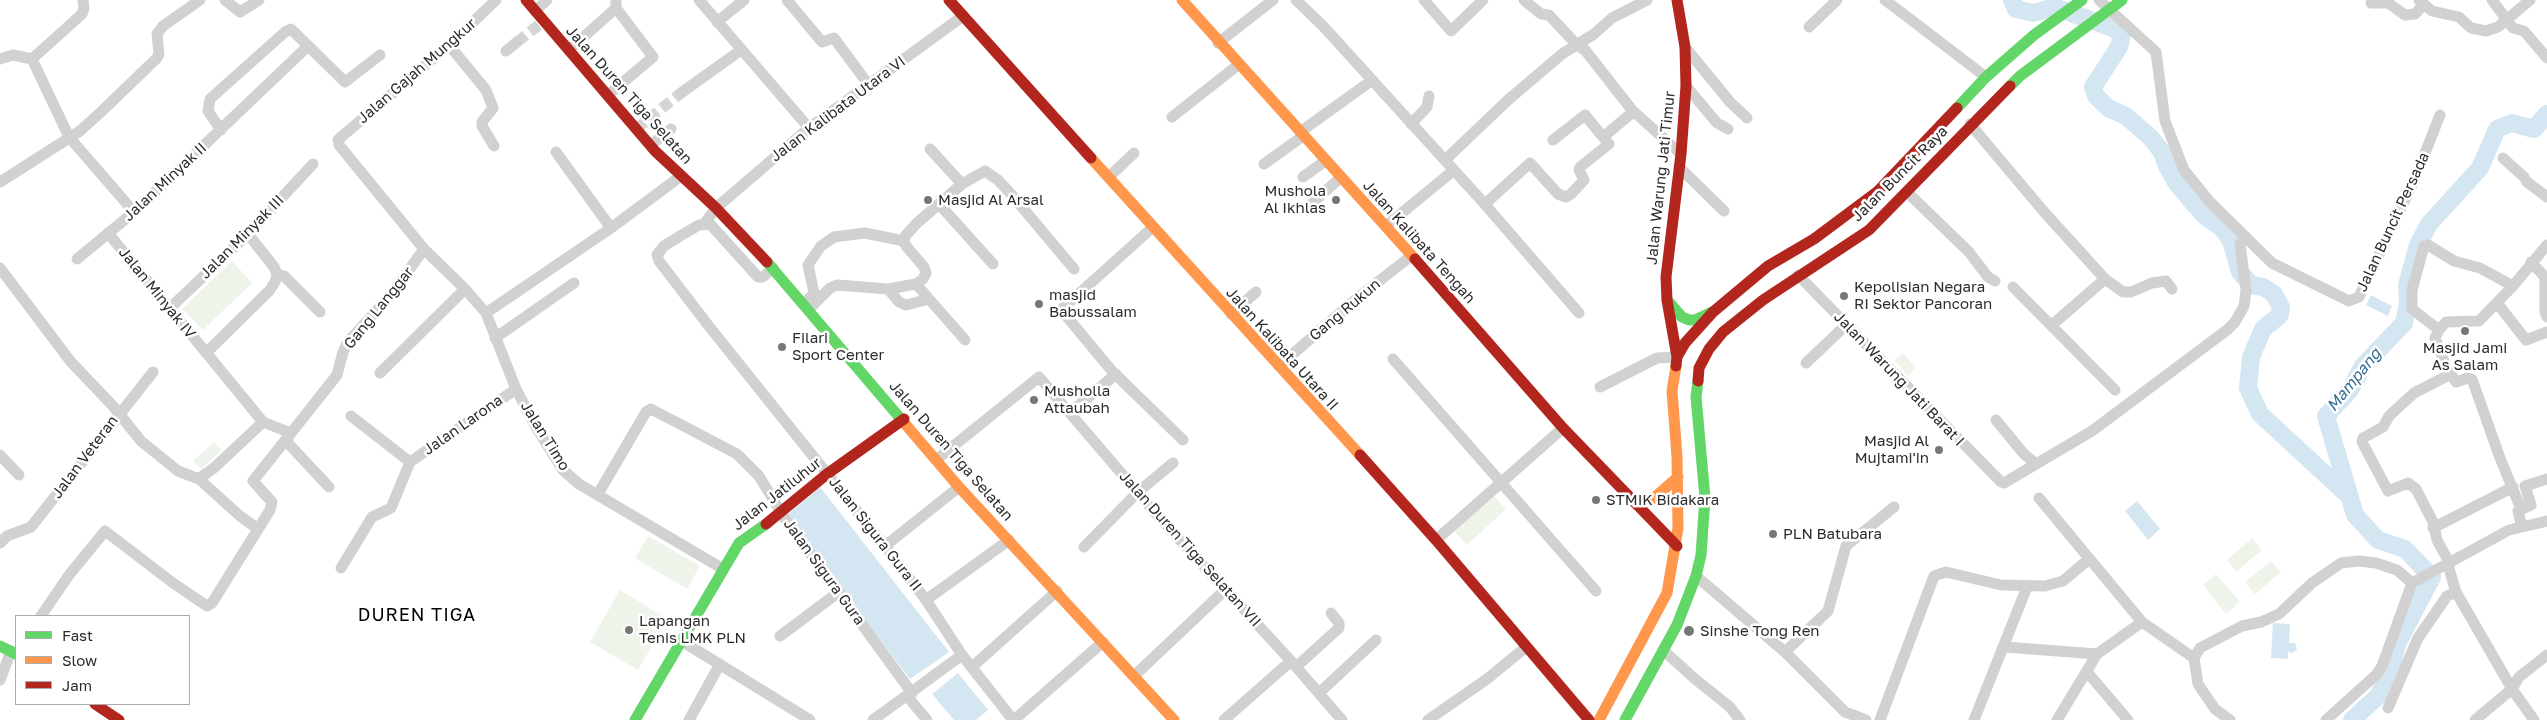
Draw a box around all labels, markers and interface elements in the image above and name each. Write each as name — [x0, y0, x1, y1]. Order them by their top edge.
street label: Jalan Gajah Mungkur — [354, 15, 480, 127]
street label: Jalan Duren Tiga Selatan — [562, 22, 696, 168]
street label: Jalan Kalibata Utara VI — [767, 52, 909, 166]
street label: Jalan Warung Jati Timur — [1643, 90, 1679, 266]
street label: Jalan Buncit Raya — [1848, 122, 1952, 226]
street label: Jalan Minyak II — [120, 139, 210, 225]
street label: Jalan Buncit Persada — [2353, 149, 2433, 295]
street label: Jalan Kalibata Tengah — [1359, 177, 1479, 307]
place label: Mushola Al Ikhlas — [1264, 182, 1326, 217]
street label: Jalan Minyak III — [196, 191, 288, 283]
place label: Masjid Al Arsal — [938, 191, 1044, 209]
marker: Masjid Al Arsal — [922, 194, 934, 206]
marker: Mushola Al Ikhlas — [1330, 194, 1342, 206]
street label: Jalan Minyak IV — [115, 244, 199, 342]
street label: Gang Langgar — [340, 263, 418, 353]
street label: Gang Rukun — [1306, 275, 1384, 345]
place label: Kepolisian Negara RI Sektor Pancoran — [1854, 278, 1992, 313]
street label: Jalan Kalibata Utara II — [1222, 284, 1342, 414]
place label: masjid Babussalam — [1049, 286, 1137, 321]
marker: Kepolisian Negara RI Sektor Pancoran — [1838, 290, 1850, 302]
marker: masjid Babussalam — [1033, 298, 1045, 310]
street label: Jalan Warung Jati Barat I — [1830, 308, 1968, 450]
marker: Masjid Jami As Salam — [2459, 325, 2471, 337]
place label: Filari Sport Center — [792, 329, 884, 364]
place label: Masjid Jami As Salam — [2423, 339, 2507, 374]
marker: Filari Sport Center — [776, 341, 788, 353]
water label: Mampang — [2323, 345, 2385, 415]
street label: Jalan Duren Tiga Selatan — [885, 377, 1017, 525]
place label: Musholla Attaubah — [1044, 382, 1110, 417]
street label: Jalan Larona — [420, 391, 506, 459]
marker: Musholla Attaubah — [1028, 394, 1040, 406]
street label: Jalan Timo — [517, 398, 573, 474]
street label: Jalan Veteran — [48, 412, 122, 502]
place label: Masjid Al Mujtami'in — [1855, 432, 1929, 467]
marker: Masjid Al Mujtami'in — [1933, 444, 1945, 456]
street label: Jalan Jatiluhur — [729, 454, 825, 534]
street label: Jalan Duren Tiga Selatan VII — [1115, 468, 1265, 630]
street label: Jalan Sigura Gura II — [825, 473, 925, 595]
place label: STMIK Bidakara — [1606, 491, 1719, 509]
marker: STMIK Bidakara — [1590, 494, 1602, 506]
street label: Jalan Sigura Gura — [779, 515, 869, 629]
place label: PLN Batubara — [1783, 525, 1882, 543]
marker: PLN Batubara — [1767, 528, 1779, 540]
district label: DUREN TIGA — [357, 604, 477, 626]
place label: Lapangan Tenis LMK PLN — [639, 612, 746, 647]
legend — [15, 615, 190, 705]
place label: Sinshe Tong Ren — [1700, 622, 1820, 640]
marker: Lapangan Tenis LMK PLN — [623, 624, 635, 636]
marker: Sinshe Tong Ren — [1682, 624, 1696, 638]
text: Fast — [62, 626, 93, 644]
text: Slow — [62, 651, 97, 669]
text: Jam — [62, 676, 92, 694]

